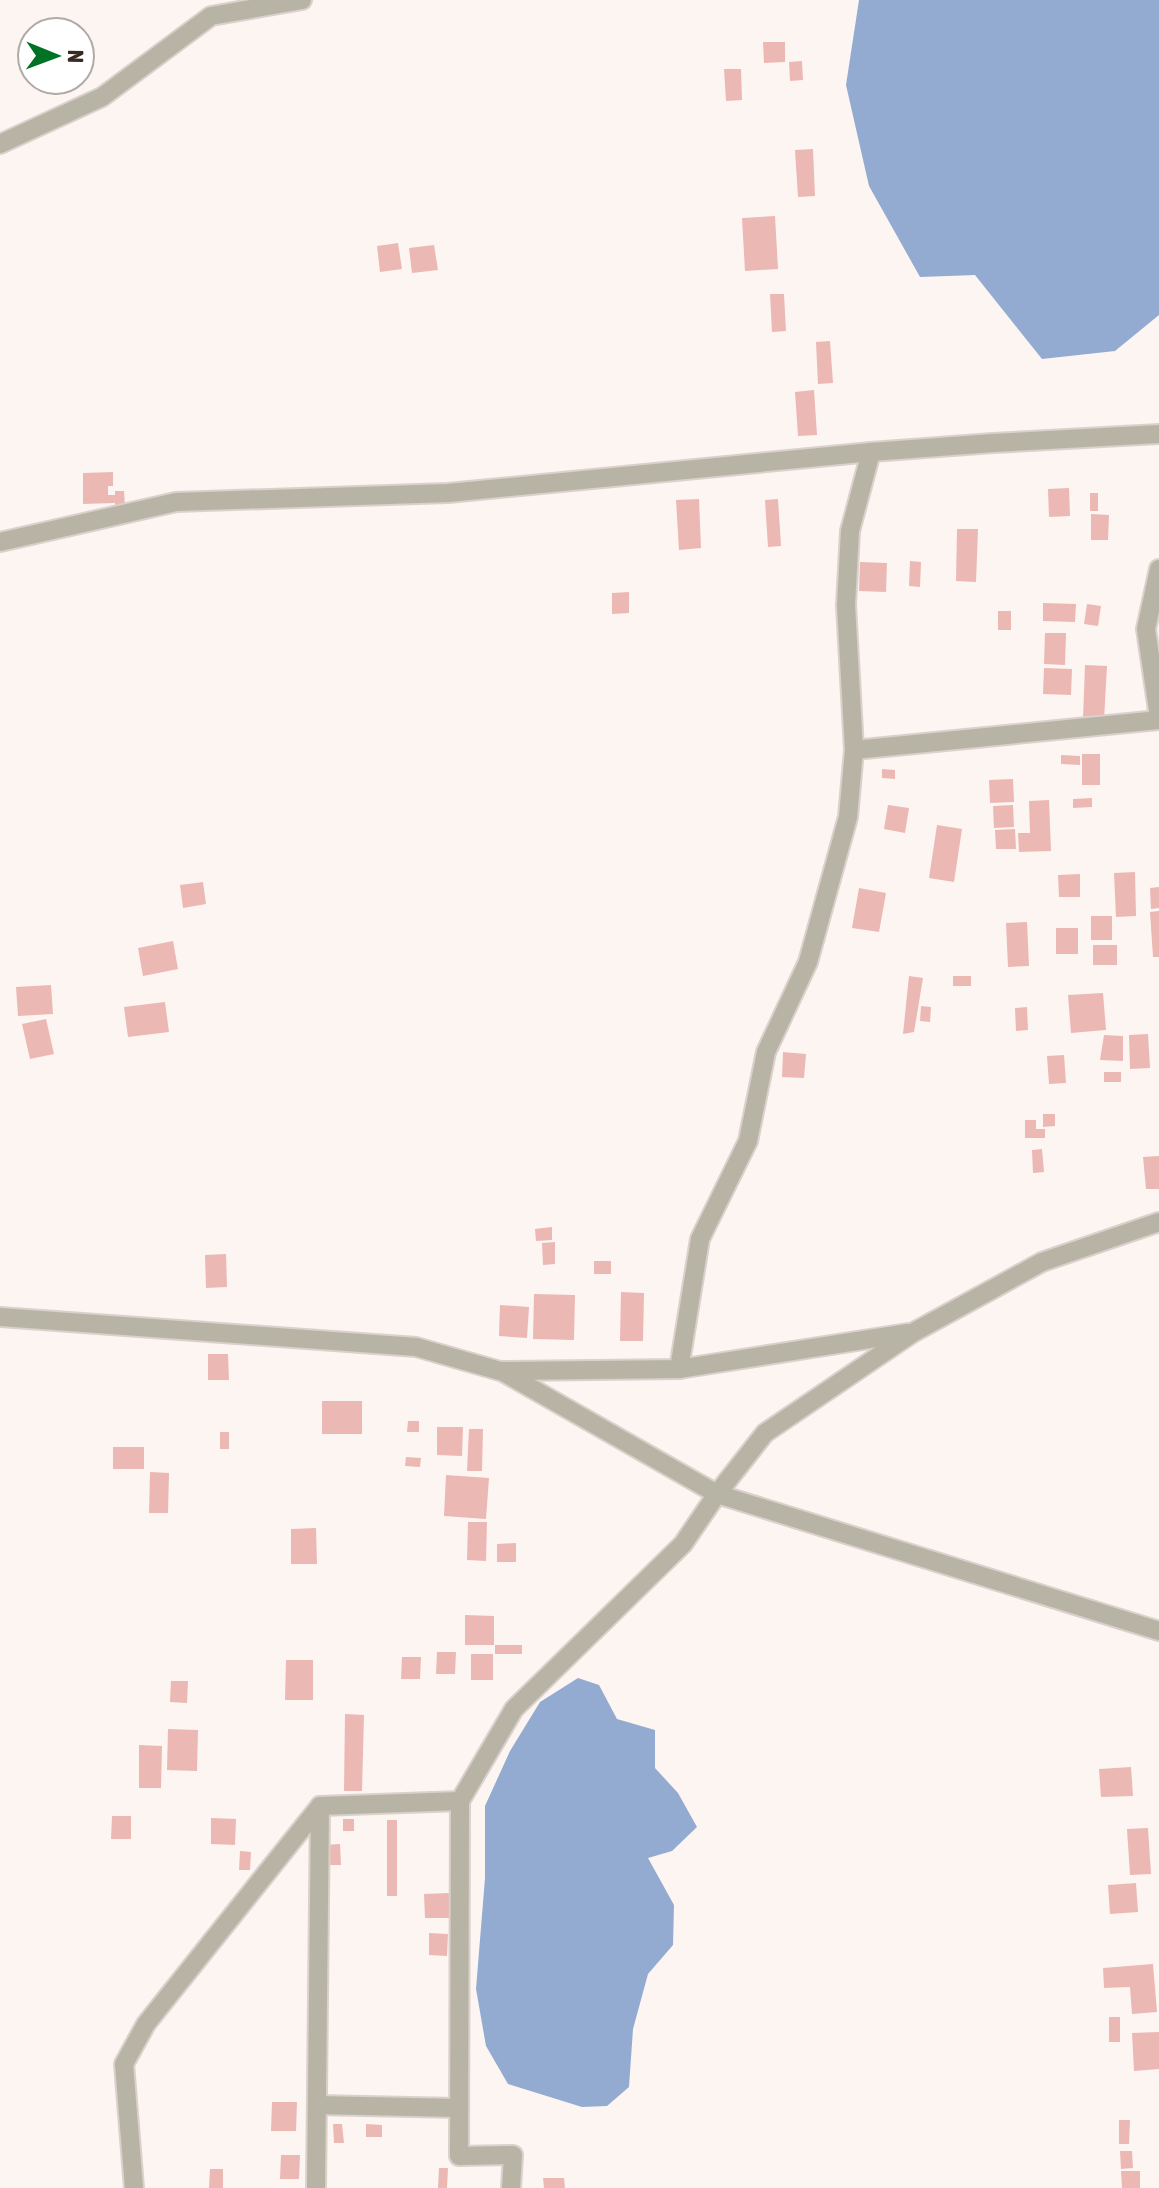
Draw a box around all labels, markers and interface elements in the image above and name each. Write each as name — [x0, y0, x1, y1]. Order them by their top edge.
north arrow — [16, 16, 96, 96]
text: N — [63, 50, 89, 63]

